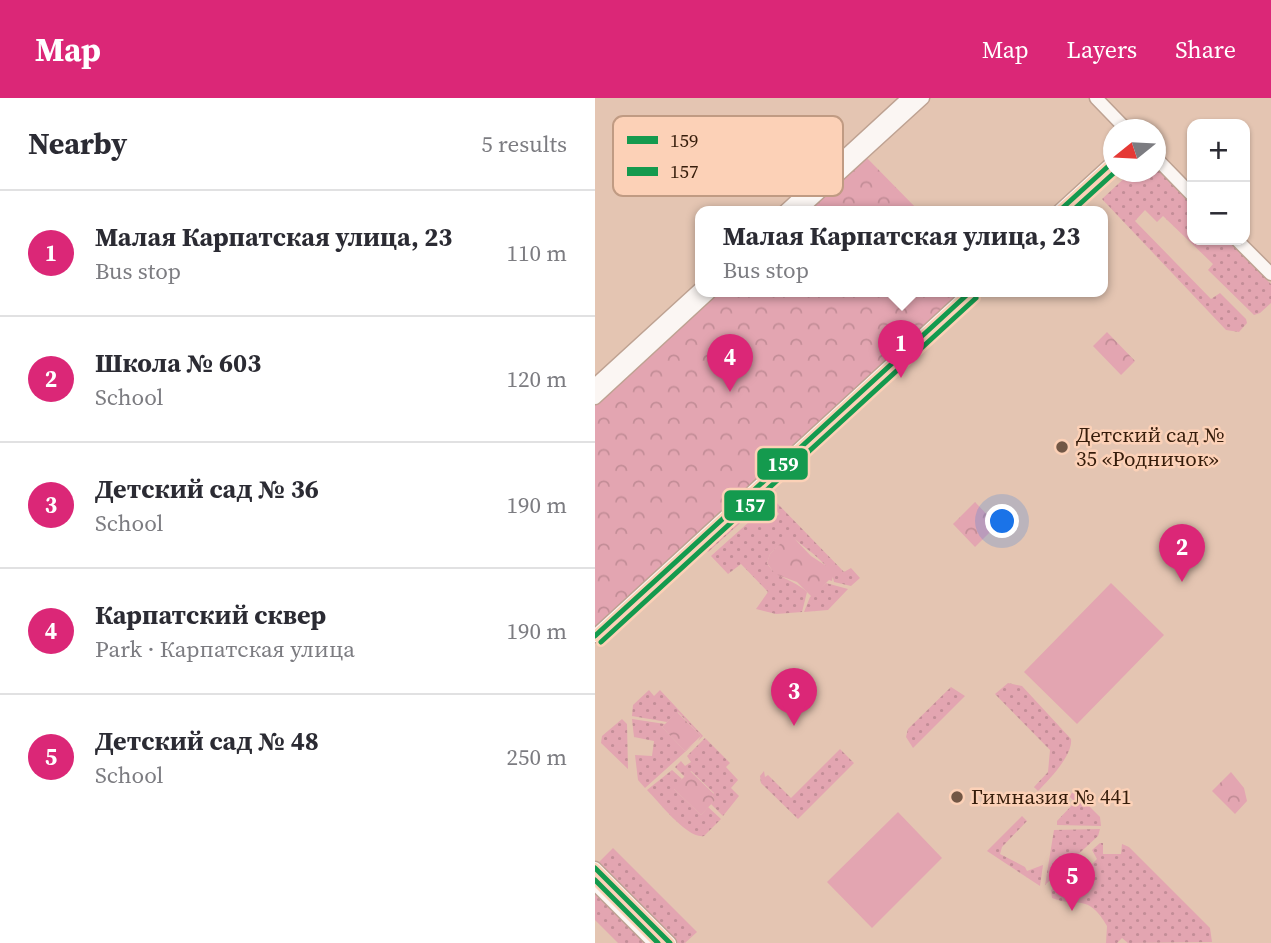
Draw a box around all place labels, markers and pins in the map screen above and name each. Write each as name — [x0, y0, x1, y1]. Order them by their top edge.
pin: 1 — [878, 320, 924, 378]
pin: 4 — [707, 334, 753, 392]
place label: Детский сад № 35 «Родничок» — [1076, 420, 1225, 473]
marker: Детский сад № 35 «Родничок» — [1054, 439, 1070, 455]
pin: 2 — [1159, 524, 1205, 582]
pin: 3 — [771, 668, 817, 726]
place label: Гимназия № 441 — [971, 782, 1131, 811]
marker: Гимназия № 441 — [949, 789, 965, 805]
pin: 5 — [1049, 853, 1095, 911]

